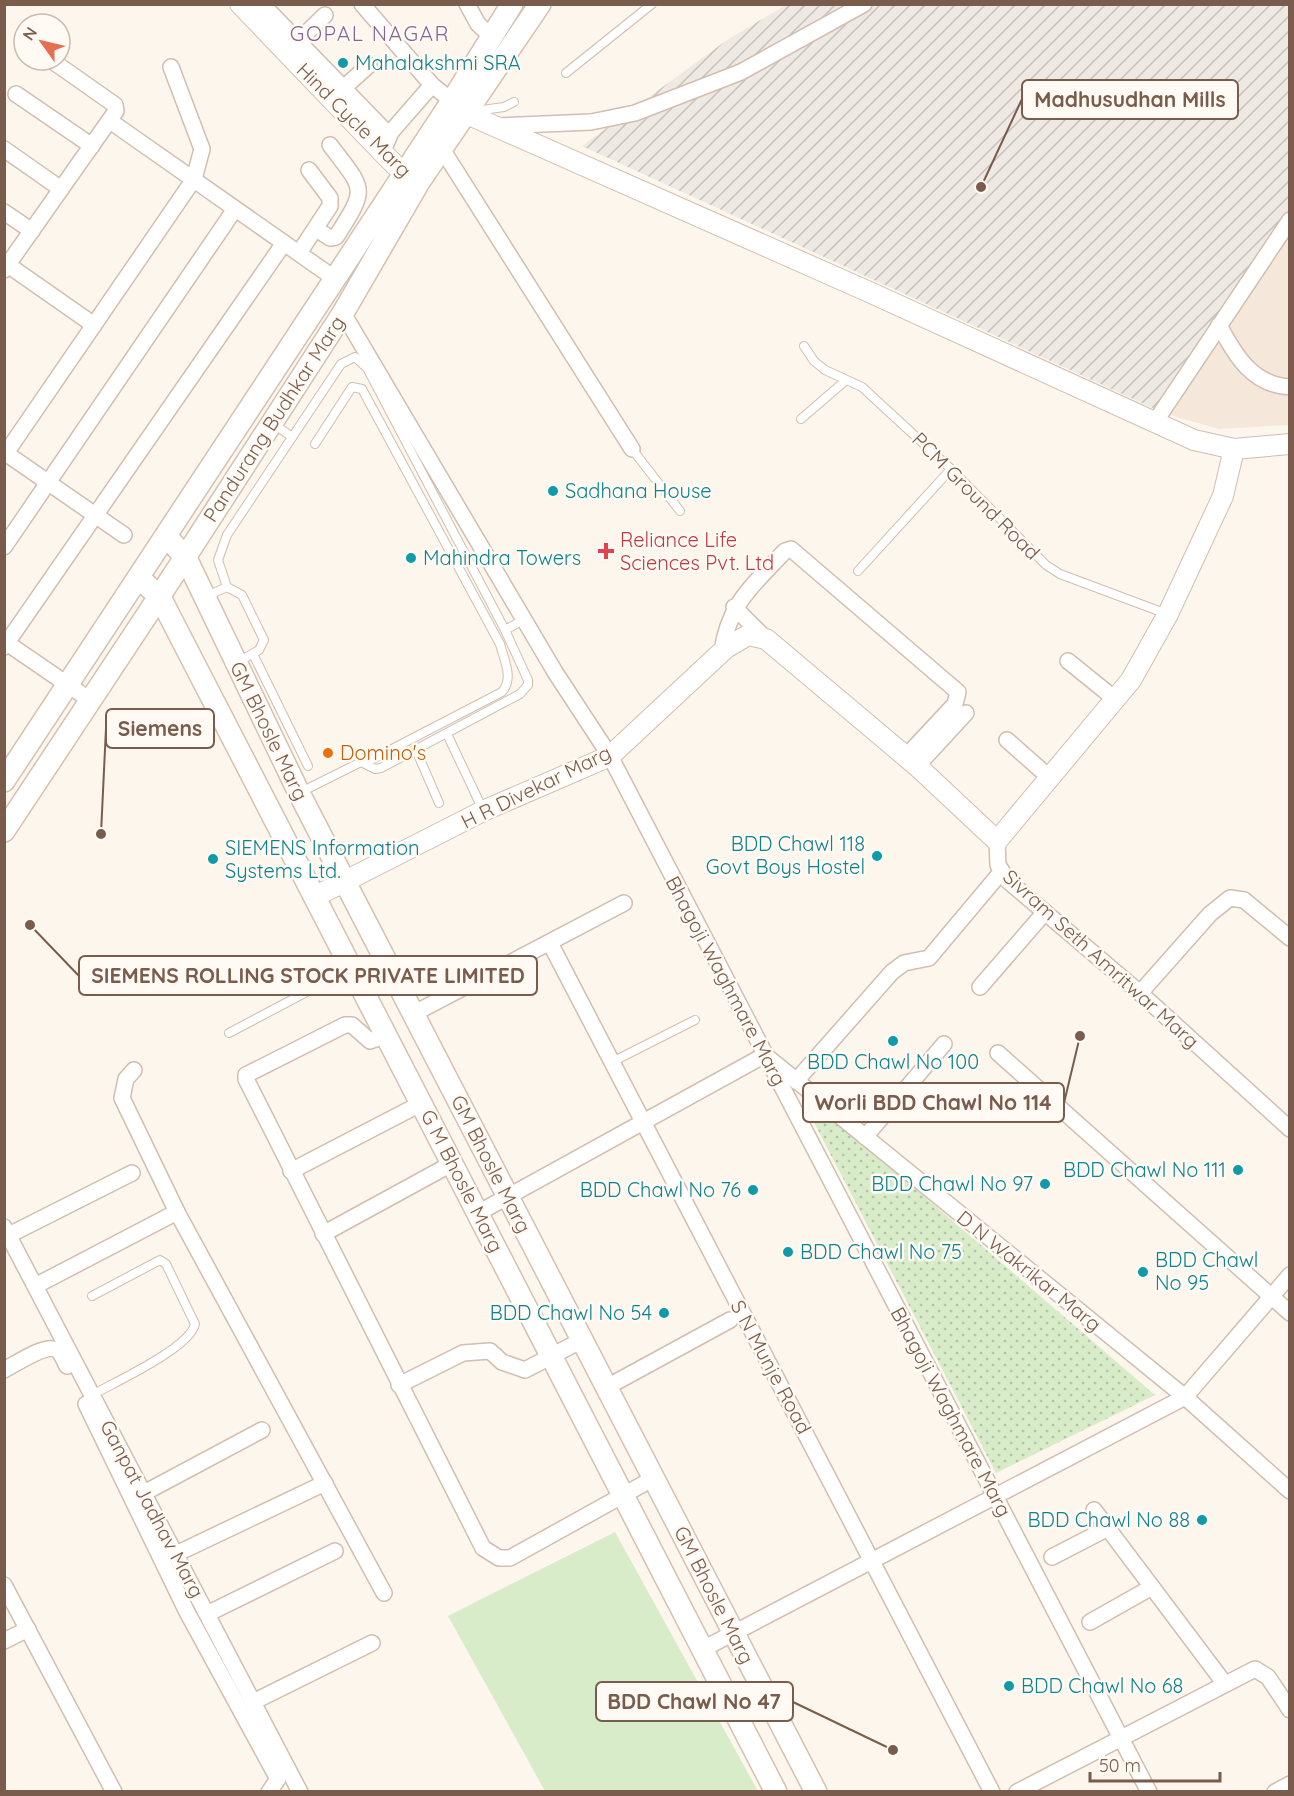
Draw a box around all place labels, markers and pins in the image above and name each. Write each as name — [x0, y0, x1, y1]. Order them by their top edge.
place label: Mahalakshmi SRA — [355, 50, 521, 75]
marker: Mahalakshmi SRA — [336, 56, 350, 70]
callout: Madhusudhan Mills — [1022, 80, 1238, 119]
place label: Sadhana House — [565, 478, 712, 503]
marker: Sadhana House — [546, 484, 560, 498]
place label: Reliance Life Sciences Pvt. Ltd — [620, 527, 774, 575]
marker: Reliance Life Sciences Pvt. Ltd — [597, 542, 615, 560]
place label: Mahindra Towers — [423, 545, 581, 570]
marker: Mahindra Towers — [404, 551, 418, 565]
callout: Siemens — [106, 709, 214, 748]
place label: Domino's — [340, 740, 426, 765]
marker: Domino's — [321, 746, 335, 760]
place label: BDD Chawl 118 Govt Boys Hostel — [706, 831, 865, 879]
place label: SIEMENS Information Systems Ltd. — [225, 835, 420, 883]
marker: BDD Chawl 118 Govt Boys Hostel — [870, 849, 884, 863]
marker: SIEMENS Information Systems Ltd. — [206, 852, 220, 866]
callout: SIEMENS ROLLING STOCK PRIVATE LIMITED — [79, 956, 537, 995]
marker: BDD Chawl No 100 — [886, 1034, 900, 1048]
place label: BDD Chawl No 100 — [807, 1049, 979, 1074]
callout: Worli BDD Chawl No 114 — [803, 1083, 1064, 1122]
place label: BDD Chawl No 111 — [1063, 1157, 1226, 1182]
marker: BDD Chawl No 111 — [1231, 1163, 1245, 1177]
place label: BDD Chawl No 97 — [871, 1171, 1033, 1196]
place label: BDD Chawl No 76 — [580, 1177, 741, 1202]
marker: BDD Chawl No 97 — [1038, 1177, 1052, 1191]
marker: BDD Chawl No 76 — [746, 1183, 760, 1197]
place label: BDD Chawl No 75 — [800, 1239, 962, 1264]
marker: BDD Chawl No 75 — [781, 1245, 795, 1259]
place label: BDD Chawl No 95 — [1155, 1247, 1258, 1295]
marker: BDD Chawl No 95 — [1136, 1265, 1150, 1279]
place label: BDD Chawl No 54 — [490, 1300, 652, 1325]
marker: BDD Chawl No 54 — [657, 1306, 671, 1320]
place label: BDD Chawl No 88 — [1028, 1507, 1190, 1532]
marker: BDD Chawl No 88 — [1195, 1513, 1209, 1527]
place label: BDD Chawl No 68 — [1021, 1673, 1183, 1698]
marker: BDD Chawl No 68 — [1002, 1679, 1016, 1693]
callout: BDD Chawl No 47 — [596, 1682, 793, 1721]

